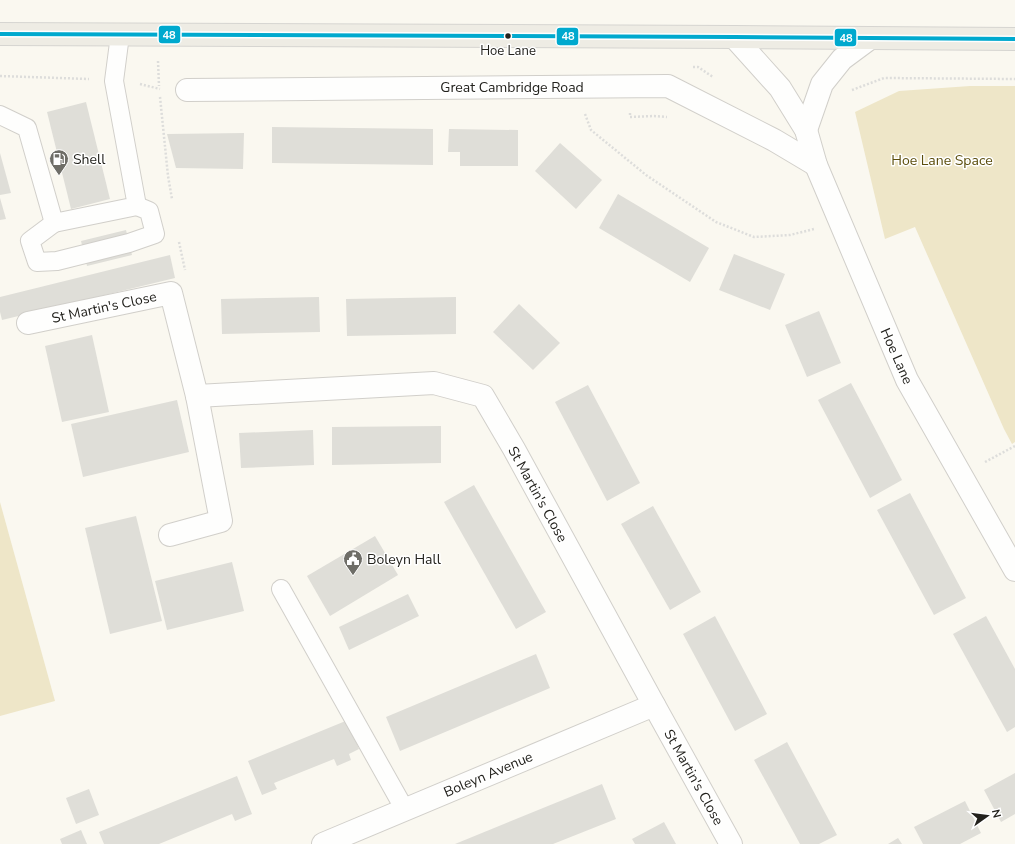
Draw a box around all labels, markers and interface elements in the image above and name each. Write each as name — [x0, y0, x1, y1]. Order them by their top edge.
line badge: 48 — [158, 25, 181, 44]
line badge: 48 — [556, 27, 579, 46]
text: 48 — [162, 28, 176, 43]
line badge: 48 — [834, 28, 857, 47]
text: 48 — [561, 29, 575, 44]
marker: Hoe Lane — [503, 31, 513, 41]
text: 48 — [839, 31, 853, 46]
place label: Hoe Lane — [480, 42, 536, 60]
street label: Great Cambridge Road — [440, 78, 584, 97]
fuel station icon: Shell — [48, 148, 70, 176]
place label: Shell — [73, 150, 106, 169]
park label: Hoe Lane Space — [891, 151, 993, 170]
street label: St Martin's Close — [50, 287, 158, 328]
street label: Hoe Lane — [876, 325, 917, 387]
street label: St Martin's Close — [503, 443, 572, 546]
public building icon: Boleyn Hall — [342, 548, 364, 576]
place label: Boleyn Hall — [367, 550, 442, 569]
street label: St Martin's Close — [659, 726, 728, 829]
street label: Boleyn Avenue — [441, 747, 536, 802]
north arrow — [967, 796, 1007, 836]
text: N — [988, 808, 1004, 820]

